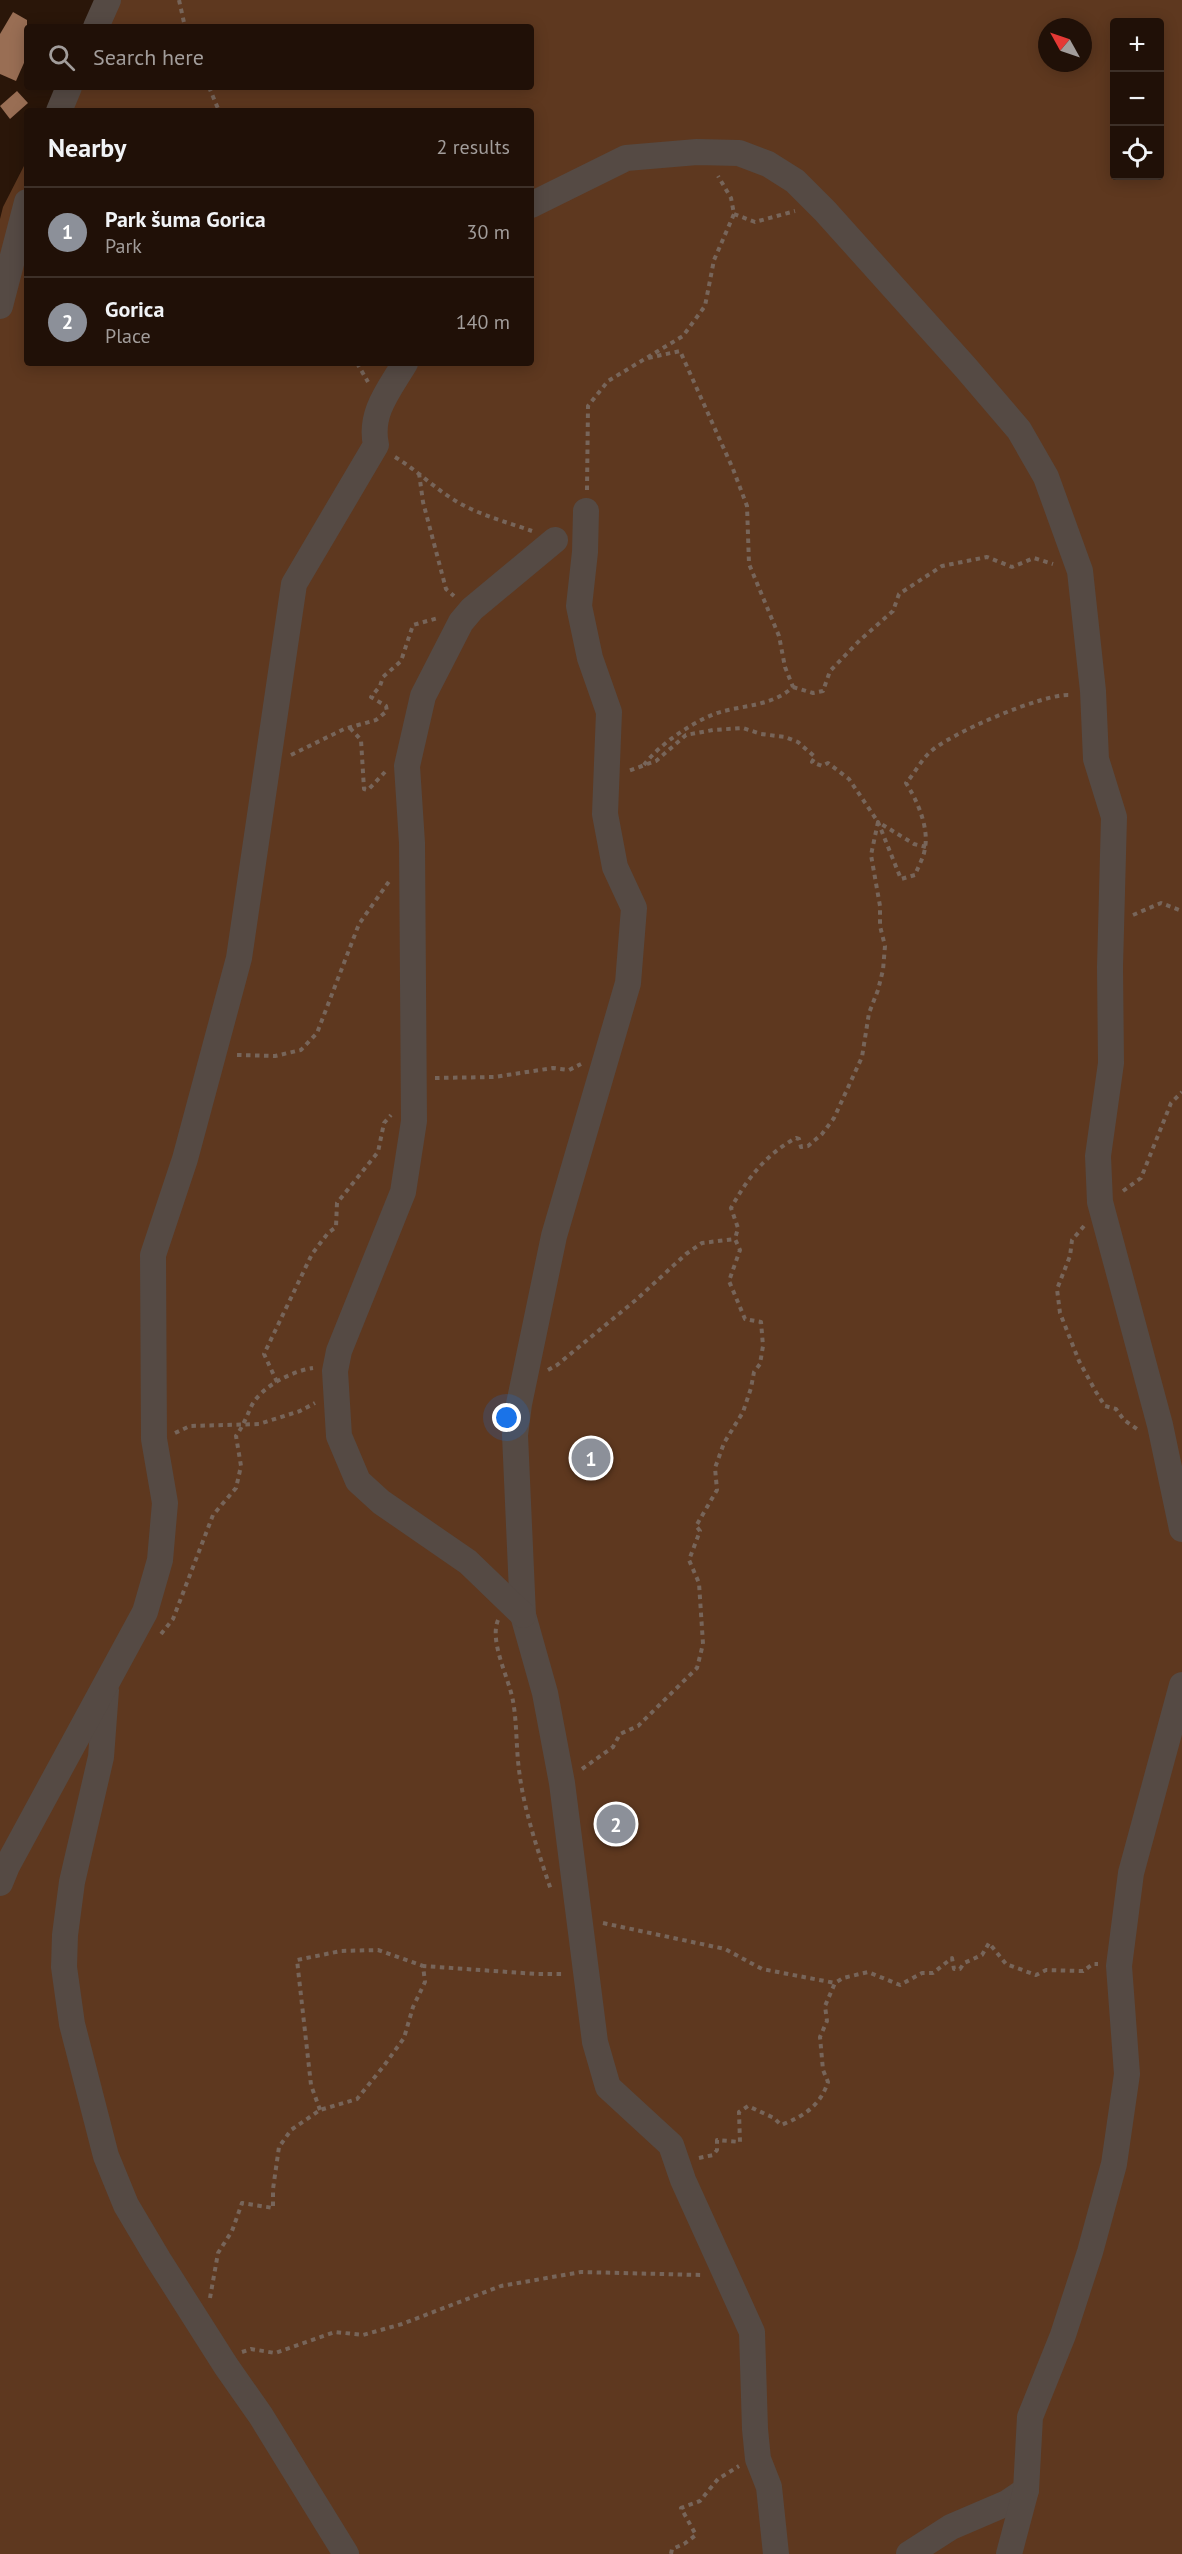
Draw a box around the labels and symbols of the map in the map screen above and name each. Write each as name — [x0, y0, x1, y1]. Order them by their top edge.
north arrow — [1038, 18, 1092, 72]
your location — [492, 1403, 521, 1432]
pin: 1 — [572, 1436, 610, 1480]
pin: 2 — [596, 1802, 636, 1846]

